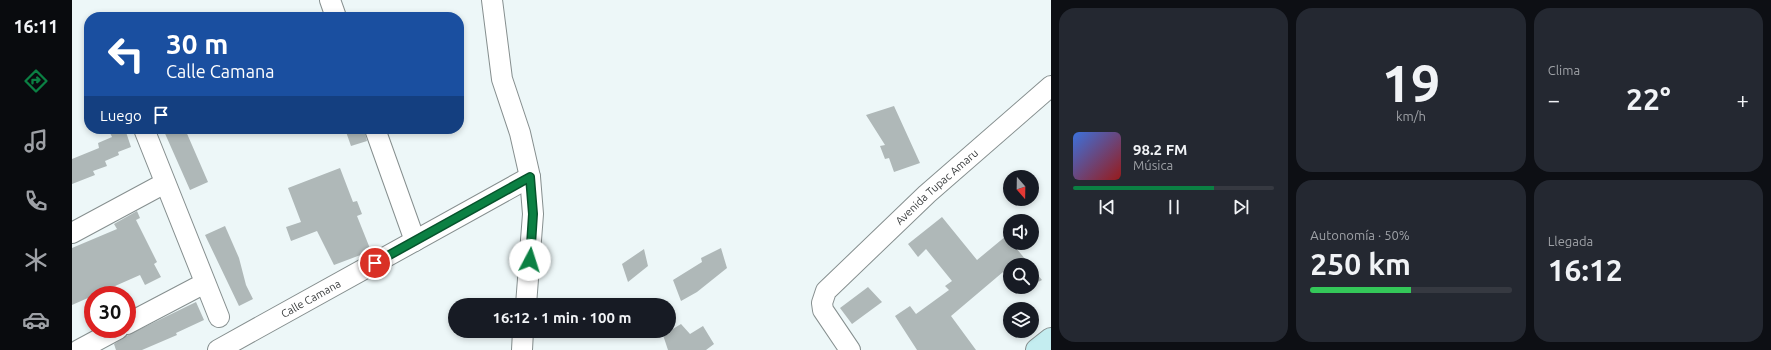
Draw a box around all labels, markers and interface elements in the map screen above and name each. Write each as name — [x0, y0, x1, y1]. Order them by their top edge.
text: 16:11 — [13, 16, 59, 36]
icon: left — [100, 28, 152, 80]
text: 30 m — [166, 28, 228, 59]
text: 19 — [1382, 54, 1440, 112]
text: Calle Camana — [166, 61, 274, 81]
text: Clima — [1548, 63, 1580, 77]
icon: directions — [22, 67, 50, 95]
text: 22° — [1626, 82, 1671, 116]
text: − — [1548, 87, 1560, 112]
text: + — [1737, 87, 1749, 112]
icon: arrive — [150, 104, 172, 126]
text: Luego — [100, 107, 142, 124]
text: km/h — [1396, 109, 1426, 123]
icon: music — [22, 127, 50, 155]
text: 98.2 FM — [1133, 141, 1187, 158]
street label: Avenida Tupac Amaru — [893, 147, 980, 227]
text: Música — [1133, 158, 1173, 172]
north arrow — [1003, 170, 1039, 206]
map controls — [1003, 170, 1039, 338]
icon: phone — [22, 187, 50, 215]
icon: previous — [1096, 196, 1118, 218]
icon: pause — [1163, 196, 1185, 218]
icon: next — [1230, 196, 1252, 218]
button: sound — [1003, 214, 1039, 250]
text: Autonomía · 50% — [1310, 228, 1410, 242]
text: Llegada — [1548, 234, 1593, 248]
position arrow — [509, 239, 551, 281]
icon: climate — [22, 246, 50, 274]
pin — [358, 246, 392, 280]
text: 250 km — [1310, 247, 1411, 281]
icon: arrive — [364, 252, 386, 274]
text: 16:12 — [1548, 253, 1623, 287]
button: search — [1003, 258, 1039, 294]
street label: Calle Camana — [279, 277, 343, 320]
speed limit sign: 30 — [84, 286, 136, 338]
button: layers — [1003, 302, 1039, 338]
icon: car — [22, 306, 50, 334]
text: 16:12 · 1 min · 100 m — [493, 309, 631, 326]

